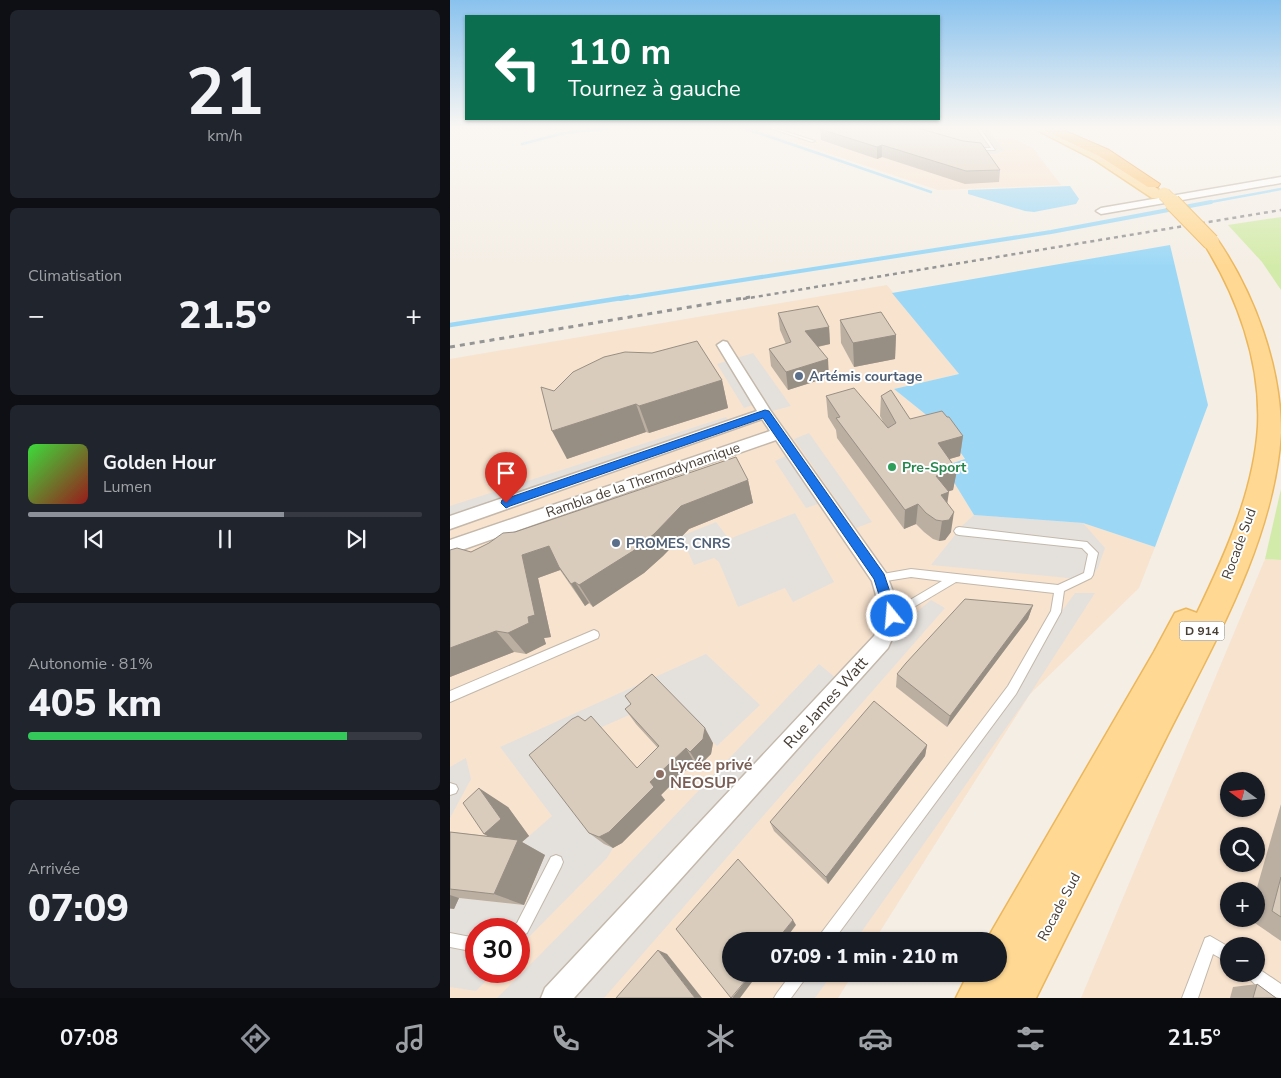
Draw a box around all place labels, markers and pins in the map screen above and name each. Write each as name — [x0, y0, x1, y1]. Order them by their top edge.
place label: Artémis courtage — [809, 367, 923, 386]
marker: Artémis courtage — [793, 370, 805, 382]
pin — [485, 452, 527, 503]
place label: Pre-Sport — [902, 458, 967, 477]
marker: Pre-Sport — [886, 461, 898, 473]
place label: PROMES, CNRS — [626, 534, 731, 553]
marker: PROMES, CNRS — [610, 537, 622, 549]
place label: Lycée privé NEOSUP — [670, 754, 753, 794]
marker: Lycée privé NEOSUP — [654, 768, 666, 780]

